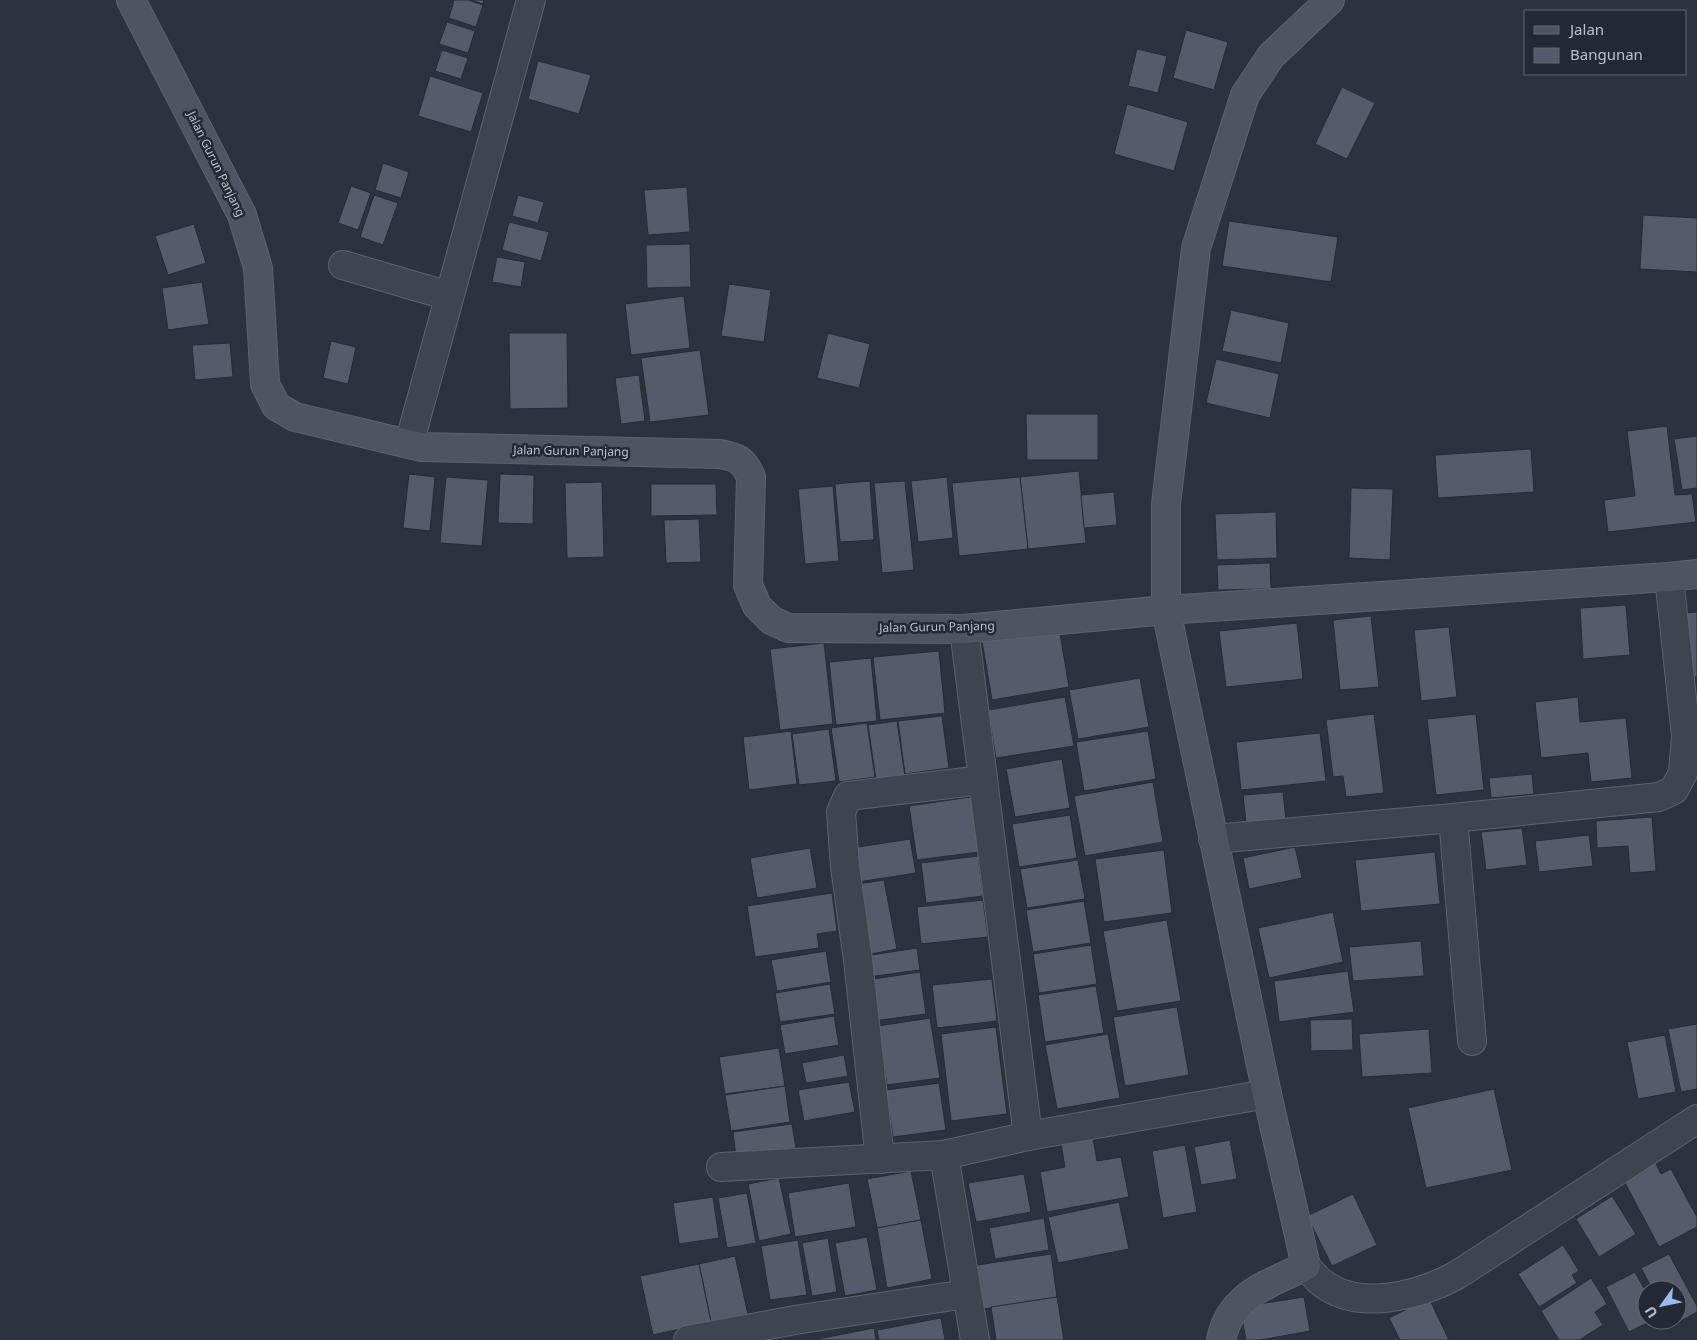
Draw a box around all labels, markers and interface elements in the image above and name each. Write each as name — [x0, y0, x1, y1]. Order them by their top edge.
legend — [1524, 10, 1687, 75]
text: Jalan — [1568, 19, 1604, 39]
text: Bangunan — [1570, 44, 1643, 64]
street label: Jalan Gurun Panjang — [183, 107, 249, 219]
street label: Jalan Gurun Panjang — [512, 441, 629, 460]
street label: Jalan Gurun Panjang — [878, 617, 995, 636]
north arrow — [1637, 1280, 1687, 1330]
text: U — [1640, 1303, 1662, 1322]

